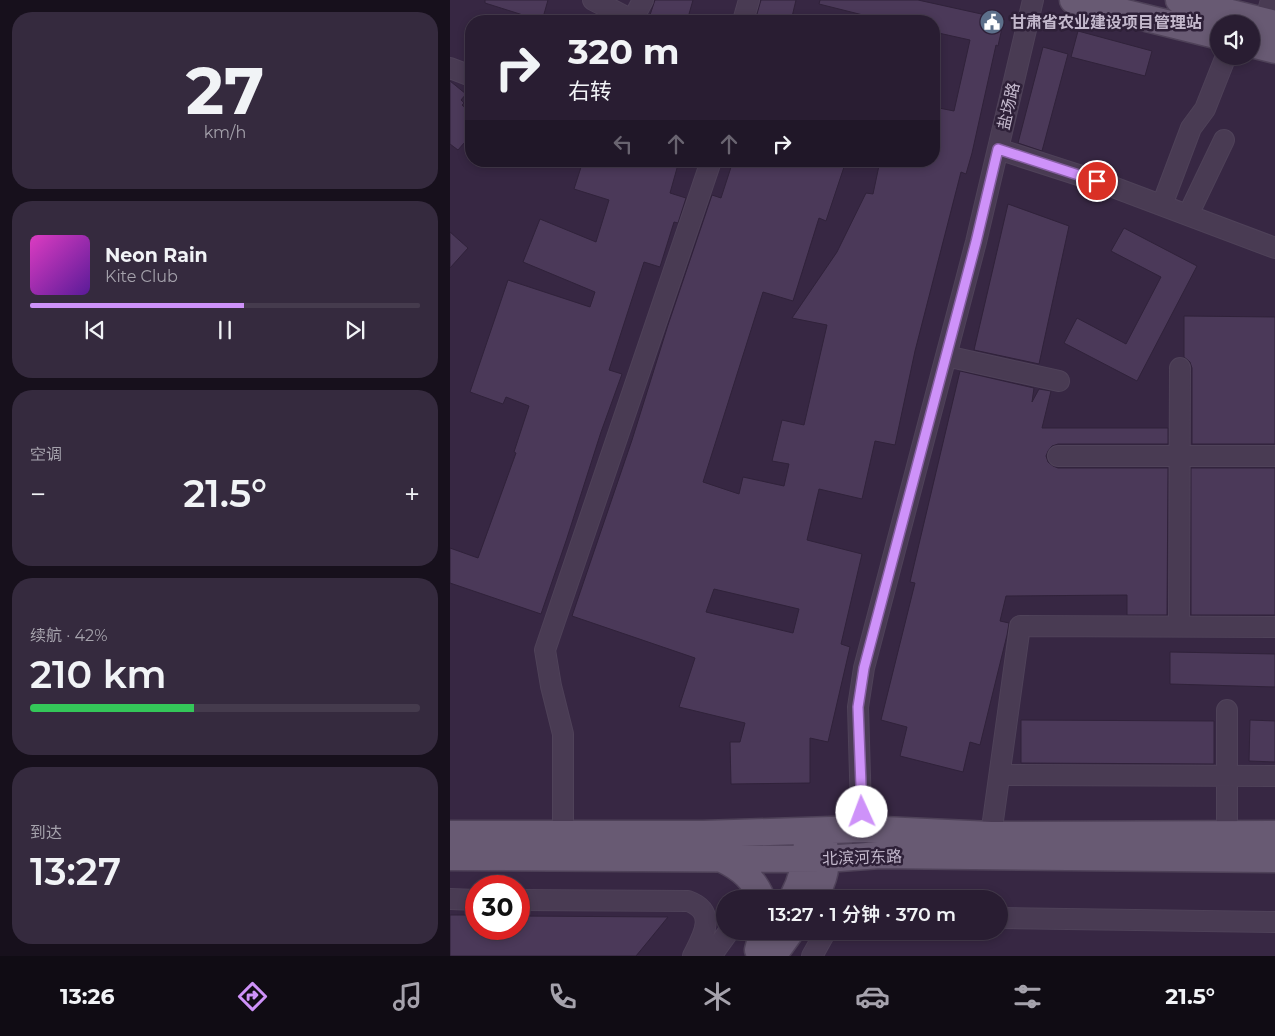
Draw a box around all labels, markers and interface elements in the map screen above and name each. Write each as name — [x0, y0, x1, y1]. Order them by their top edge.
public building icon: 甘肃省农业建设项目管理站 — [979, 9, 1005, 35]
place label: 甘肃省农业建设项目管理站 — [1010, 13, 1202, 32]
map controls — [1210, 15, 1260, 65]
button: sound — [1210, 15, 1260, 65]
text: 320 m — [568, 30, 680, 73]
icon: right — [485, 35, 550, 100]
text: 27 — [186, 51, 264, 130]
text: 右转 — [568, 78, 612, 105]
street label: 盐场路 — [994, 81, 1023, 132]
text: km/h — [204, 123, 246, 142]
icon: left — [609, 130, 637, 158]
icon: ahead — [662, 130, 690, 158]
icon: ahead — [715, 130, 743, 158]
icon: right — [768, 130, 796, 158]
pin — [1076, 160, 1118, 202]
icon: arrive — [1083, 167, 1111, 195]
text: Neon Rain — [105, 244, 208, 267]
text: Kite Club — [105, 267, 178, 286]
icon: previous — [81, 316, 109, 344]
icon: pause — [211, 316, 239, 344]
icon: next — [341, 316, 369, 344]
text: 空调 — [30, 445, 62, 464]
text: 21.5° — [183, 470, 267, 517]
text: − — [30, 477, 46, 511]
text: + — [404, 477, 420, 511]
text: 续航 · 42% — [30, 626, 107, 645]
text: 210 km — [30, 651, 167, 698]
position arrow — [835, 785, 887, 837]
text: 到达 — [30, 823, 62, 842]
street label: 北滨河东路 — [822, 847, 902, 868]
text: 13:27 — [30, 848, 121, 895]
speed limit sign: 30 — [465, 875, 530, 940]
text: 13:27 · 1 分钟 · 370 m — [768, 903, 956, 926]
icon: directions — [235, 979, 270, 1014]
icon: music — [390, 979, 425, 1014]
icon: phone — [545, 979, 580, 1014]
icon: climate — [700, 979, 735, 1014]
icon: car — [855, 979, 890, 1014]
icon: filters — [1010, 979, 1045, 1014]
text: 13:26 — [60, 983, 114, 1010]
text: 21.5° — [1165, 983, 1215, 1010]

